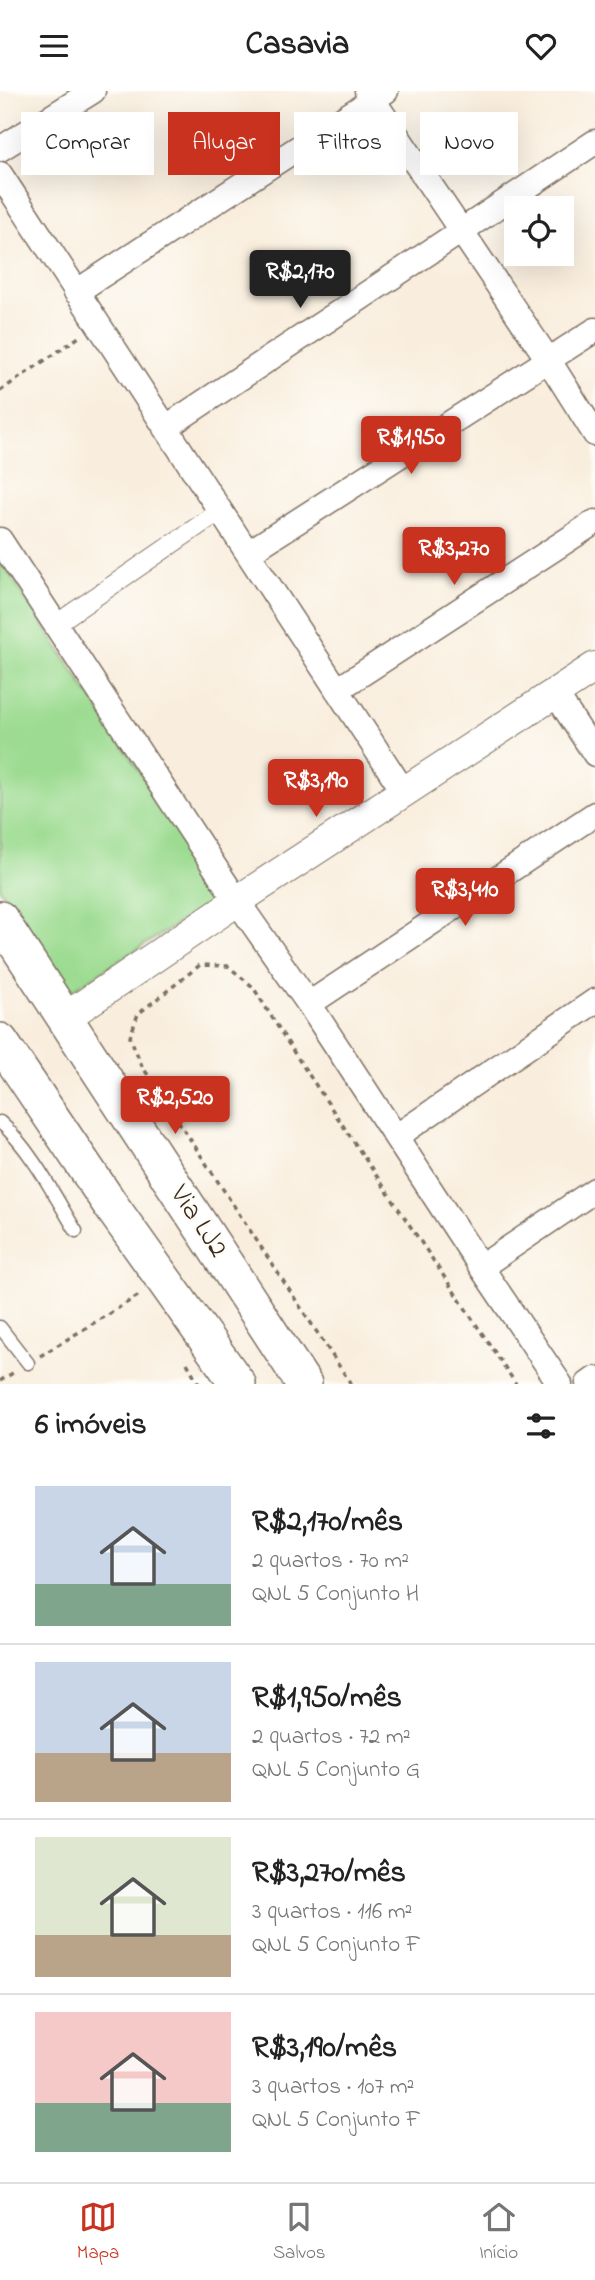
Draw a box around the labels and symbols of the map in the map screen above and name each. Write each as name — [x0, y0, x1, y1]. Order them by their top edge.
pin: R$2,170 — [235, 251, 365, 310]
pin: R$1,950 — [346, 417, 476, 476]
pin: R$3,270 — [389, 527, 519, 587]
pin: R$3,190 — [251, 759, 381, 819]
pin: R$3,410 — [400, 869, 530, 928]
pin: R$2,520 — [110, 1077, 240, 1136]
street label: Via LJ2 — [158, 1177, 237, 1267]

